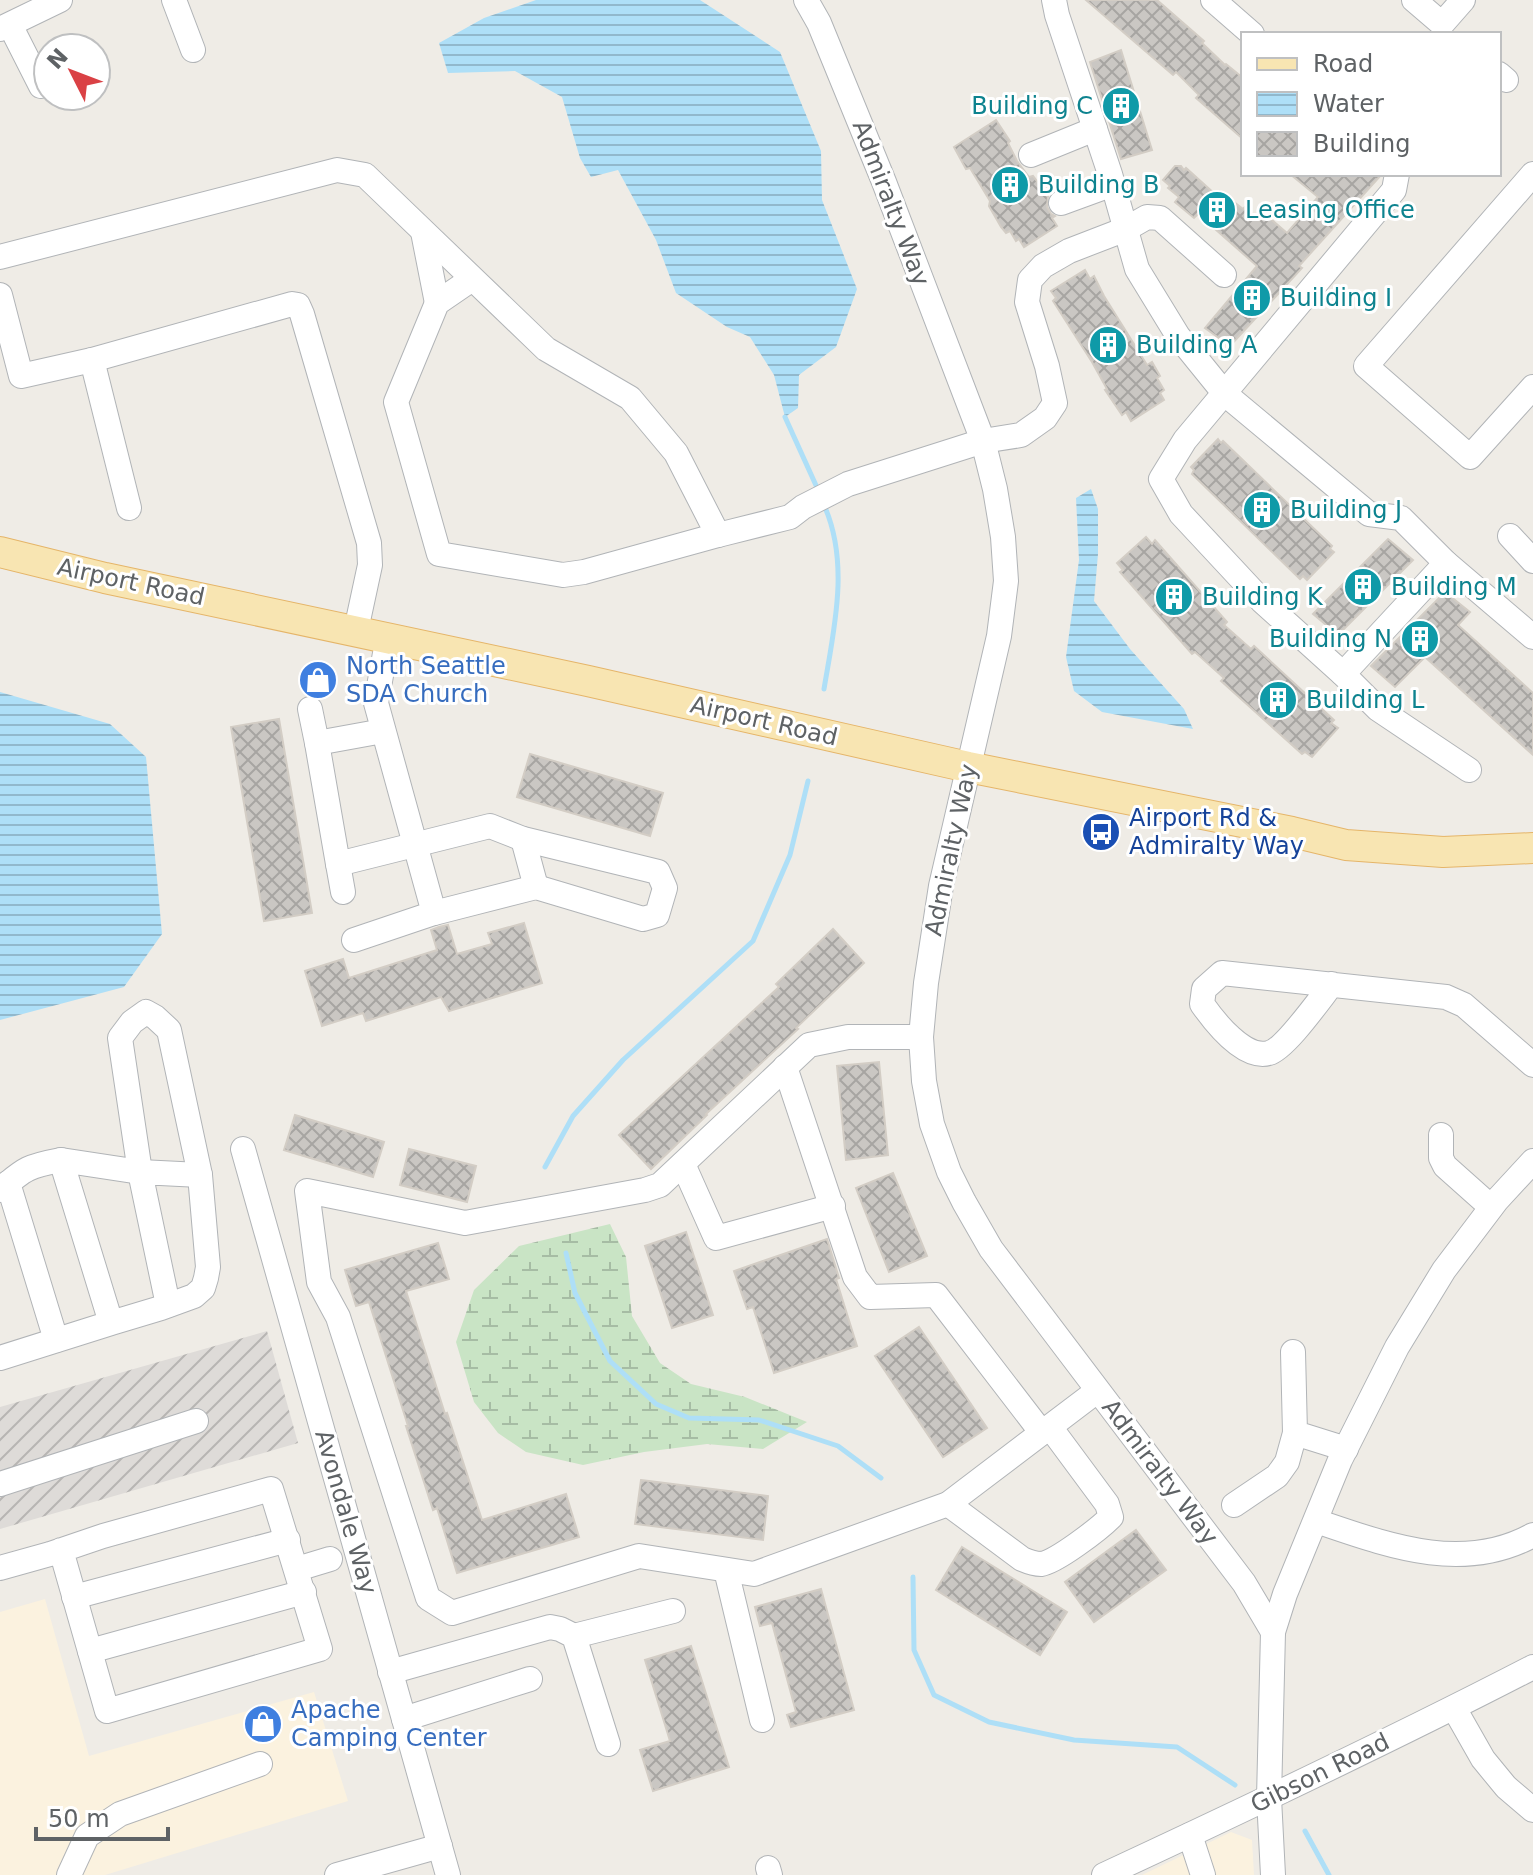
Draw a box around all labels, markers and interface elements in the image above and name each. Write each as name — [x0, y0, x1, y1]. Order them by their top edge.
north arrow — [32, 32, 112, 112]
legend — [1241, 32, 1501, 176]
text: N — [42, 44, 73, 74]
text: Road — [1313, 50, 1373, 78]
building icon: Building C — [1100, 85, 1142, 127]
text: Water — [1313, 90, 1384, 118]
place label: Building C — [971, 92, 1093, 120]
street label: Admiralty Way — [847, 116, 935, 290]
text: Building — [1313, 130, 1410, 158]
building icon: Building B — [989, 164, 1031, 206]
place label: Building B — [1038, 171, 1159, 199]
building icon: Leasing Office — [1196, 189, 1238, 231]
place label: Leasing Office — [1245, 196, 1415, 224]
building icon: Building I — [1231, 277, 1273, 319]
place label: Building I — [1280, 284, 1392, 312]
building icon: Building A — [1087, 324, 1129, 366]
place label: Building A — [1136, 331, 1258, 359]
building icon: Building J — [1241, 489, 1283, 531]
place label: Building J — [1290, 496, 1402, 524]
street label: Airport Road — [55, 553, 207, 611]
building icon: Building M — [1342, 566, 1384, 608]
place label: Building M — [1391, 573, 1517, 601]
building icon: Building K — [1153, 576, 1195, 618]
place label: Building K — [1202, 583, 1324, 611]
building icon: Building N — [1399, 618, 1441, 660]
place label: Building N — [1269, 625, 1392, 653]
place label: North Seattle SDA Church — [346, 652, 506, 708]
shop icon: North Seattle SDA Church — [297, 659, 339, 701]
building icon: Building L — [1257, 679, 1299, 721]
place label: Building L — [1306, 686, 1425, 714]
street label: Airport Road — [688, 690, 840, 752]
street label: Admiralty Way — [919, 762, 983, 938]
place label: Airport Rd & Admiralty Way — [1129, 804, 1304, 860]
bus stop icon: Airport Rd & Admiralty Way — [1080, 811, 1122, 853]
street label: Admiralty Way — [1096, 1394, 1224, 1550]
street label: Avondale Way — [309, 1427, 383, 1597]
place label: Apache Camping Center — [291, 1696, 487, 1752]
shop icon: Apache Camping Center — [242, 1703, 284, 1745]
street label: Gibson Road — [1246, 1727, 1394, 1819]
scale bar — [36, 1791, 168, 1841]
text: 50 m — [48, 1805, 110, 1833]

